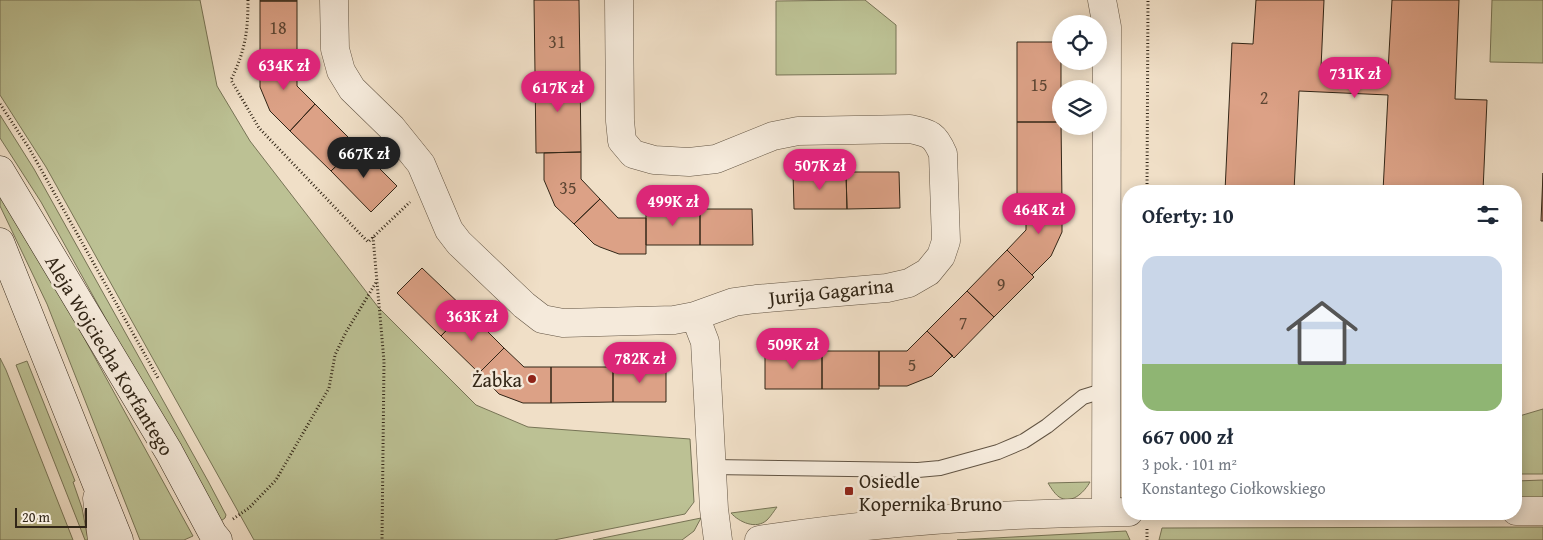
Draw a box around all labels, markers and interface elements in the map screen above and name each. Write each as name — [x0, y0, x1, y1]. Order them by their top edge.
house number: 18 — [269, 14, 287, 41]
map controls — [1052, 15, 1107, 135]
button: locate — [1052, 15, 1107, 70]
house number: 31 — [548, 28, 566, 55]
pin: 634K zł — [238, 48, 330, 91]
text: 634K zł — [258, 53, 310, 77]
pin: 731K zł — [1309, 56, 1401, 99]
text: 731K zł — [1329, 61, 1381, 85]
pin: 617K zł — [512, 70, 604, 113]
house number: 15 — [1030, 71, 1048, 98]
text: 617K zł — [532, 75, 584, 99]
button: layers — [1052, 80, 1107, 135]
house number: 2 — [1260, 84, 1268, 111]
pin: 667K zł — [318, 136, 410, 179]
text: 667K zł — [338, 141, 390, 165]
pin: 507K zł — [774, 148, 866, 191]
text: 507K zł — [794, 153, 846, 177]
house number: 35 — [559, 174, 577, 201]
pin: 499K zł — [627, 184, 719, 227]
text: 499K zł — [647, 189, 699, 213]
pin: 464K zł — [993, 192, 1085, 235]
text: 464K zł — [1013, 197, 1065, 221]
text: Oferty: 10 — [1142, 200, 1234, 231]
icon: filters — [1474, 201, 1502, 229]
street label: Aleja Wojciecha Korfantego — [38, 249, 182, 461]
street label: Jurija Gagarina — [764, 270, 895, 312]
house number: 9 — [997, 271, 1005, 298]
icon: home — [1277, 288, 1367, 378]
pin: 363K zł — [426, 300, 518, 342]
text: 363K zł — [446, 304, 498, 328]
house number: 7 — [959, 309, 967, 336]
pin: 509K zł — [747, 328, 839, 370]
text: 509K zł — [767, 332, 819, 356]
pin: 782K zł — [594, 342, 686, 384]
text: 782K zł — [614, 346, 666, 370]
house number: 5 — [908, 351, 916, 378]
place label: Żabka — [472, 365, 523, 394]
marker: Żabka — [526, 373, 538, 385]
text: 667 000 zł — [1142, 421, 1233, 452]
text: 3 pok. · 101 m² — [1142, 452, 1237, 476]
place label: Osiedle Kopernika Bruno — [859, 466, 1002, 518]
text: Konstantego Ciołkowskiego — [1142, 476, 1326, 500]
marker: Osiedle Kopernika Bruno — [843, 485, 855, 497]
scale bar — [15, 505, 88, 528]
text: 20 m — [22, 507, 50, 527]

